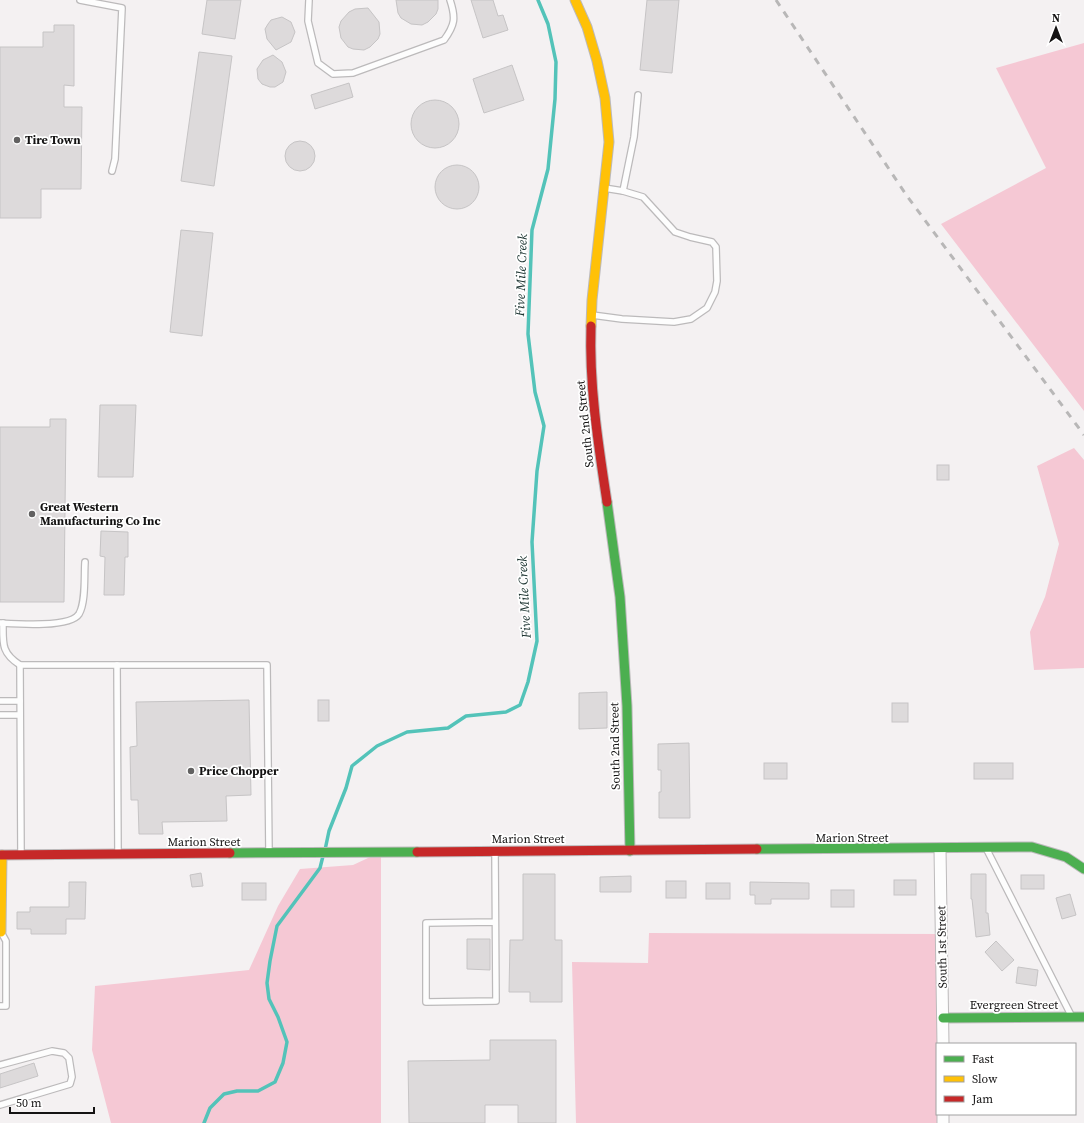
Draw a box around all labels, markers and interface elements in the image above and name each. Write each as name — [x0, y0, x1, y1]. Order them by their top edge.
north arrow — [1036, 8, 1076, 48]
text: N — [1052, 11, 1060, 26]
place label: Tire Town — [25, 132, 81, 148]
marker: Tire Town — [12, 135, 22, 145]
water label: Five Mile Creek — [511, 233, 531, 318]
street label: South 2nd Street — [572, 380, 598, 468]
place label: Great Western Manufacturing Co Inc — [40, 499, 161, 529]
marker: Great Western Manufacturing Co Inc — [27, 509, 37, 519]
water label: Five Mile Creek — [513, 554, 535, 640]
street label: South 2nd Street — [606, 702, 624, 790]
place label: Price Chopper — [199, 763, 279, 779]
marker: Price Chopper — [186, 766, 196, 776]
street label: Marion Street — [816, 830, 889, 846]
street label: Marion Street — [492, 831, 565, 847]
street label: Marion Street — [168, 834, 241, 850]
street label: South 1st Street — [933, 906, 951, 988]
street label: Evergreen Street — [970, 997, 1058, 1013]
legend — [936, 1043, 1076, 1115]
text: Fast — [972, 1051, 994, 1067]
text: Slow — [972, 1071, 998, 1087]
scale bar — [10, 1089, 94, 1115]
text: Jam — [971, 1091, 993, 1107]
text: 50 m — [16, 1095, 42, 1111]

